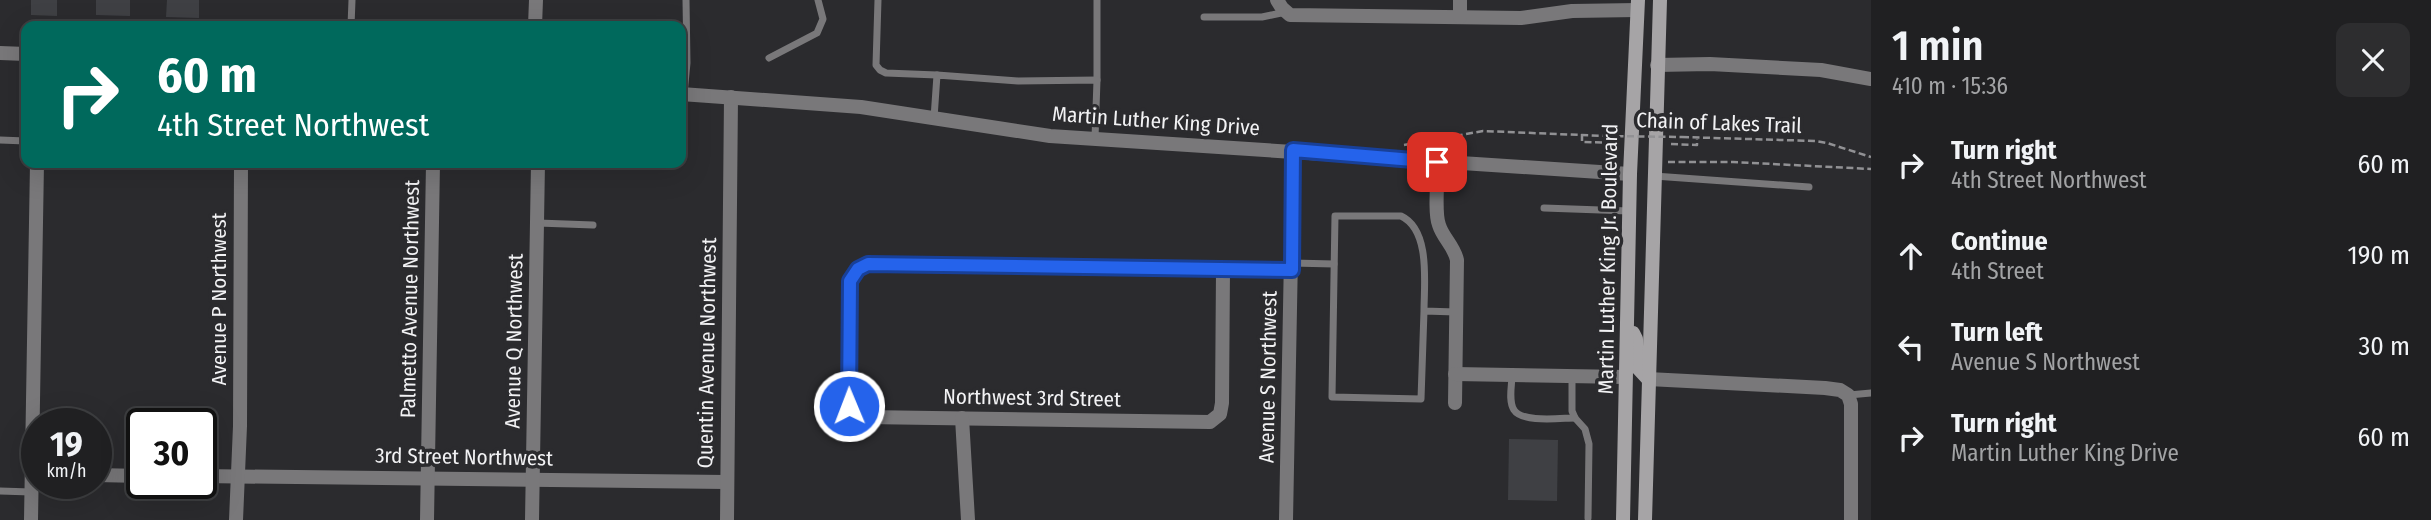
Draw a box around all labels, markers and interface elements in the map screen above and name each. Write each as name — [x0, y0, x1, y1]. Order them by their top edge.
text: 1 min — [1892, 21, 1983, 71]
button: close — [2336, 23, 2410, 97]
text: 60 m — [157, 46, 257, 105]
icon: right — [42, 49, 133, 140]
text: 410 m · 15:36 — [1892, 72, 2008, 100]
street label: Martin Luther King Drive — [1051, 101, 1261, 141]
text: 4th Street Northwest — [157, 106, 429, 144]
street label: Chain of Lakes Trail — [1636, 107, 1803, 139]
street label: Martin Luther King Jr. Boulevard — [1593, 123, 1623, 395]
pin — [1407, 132, 1467, 192]
text: Turn right — [1951, 135, 2057, 166]
icon: arrive — [1418, 143, 1456, 181]
icon: right — [1892, 146, 1930, 184]
text: 60 m — [2357, 149, 2410, 180]
text: 4th Street Northwest — [1951, 166, 2147, 194]
street label: Palmetto Avenue Northwest — [395, 179, 425, 418]
street label: Avenue P Northwest — [206, 212, 232, 385]
text: Continue — [1951, 226, 2048, 257]
street label: Quentin Avenue Northwest — [692, 237, 722, 469]
icon: ahead — [1892, 237, 1930, 275]
text: 190 m — [2348, 240, 2410, 271]
street label: Avenue Q Northwest — [499, 253, 529, 429]
text: 4th Street — [1951, 257, 2044, 285]
street label: Avenue S Northwest — [1253, 290, 1283, 463]
text: Turn left — [1951, 317, 2043, 348]
icon: left — [1892, 328, 1930, 366]
text: 30 m — [2359, 331, 2410, 362]
text: Avenue S Northwest — [1951, 348, 2140, 376]
position arrow — [812, 369, 886, 443]
street label: Northwest 3rd Street — [943, 383, 1121, 413]
speed limit sign: 30 — [126, 408, 217, 499]
text: Turn right — [1951, 408, 2057, 439]
icon: right — [1892, 419, 1930, 457]
text: 60 m — [2357, 422, 2410, 453]
text: 19 — [50, 423, 83, 465]
text: Martin Luther King Drive — [1951, 439, 2179, 467]
street label: 3rd Street Northwest — [375, 442, 553, 472]
text: km/h — [46, 460, 87, 482]

